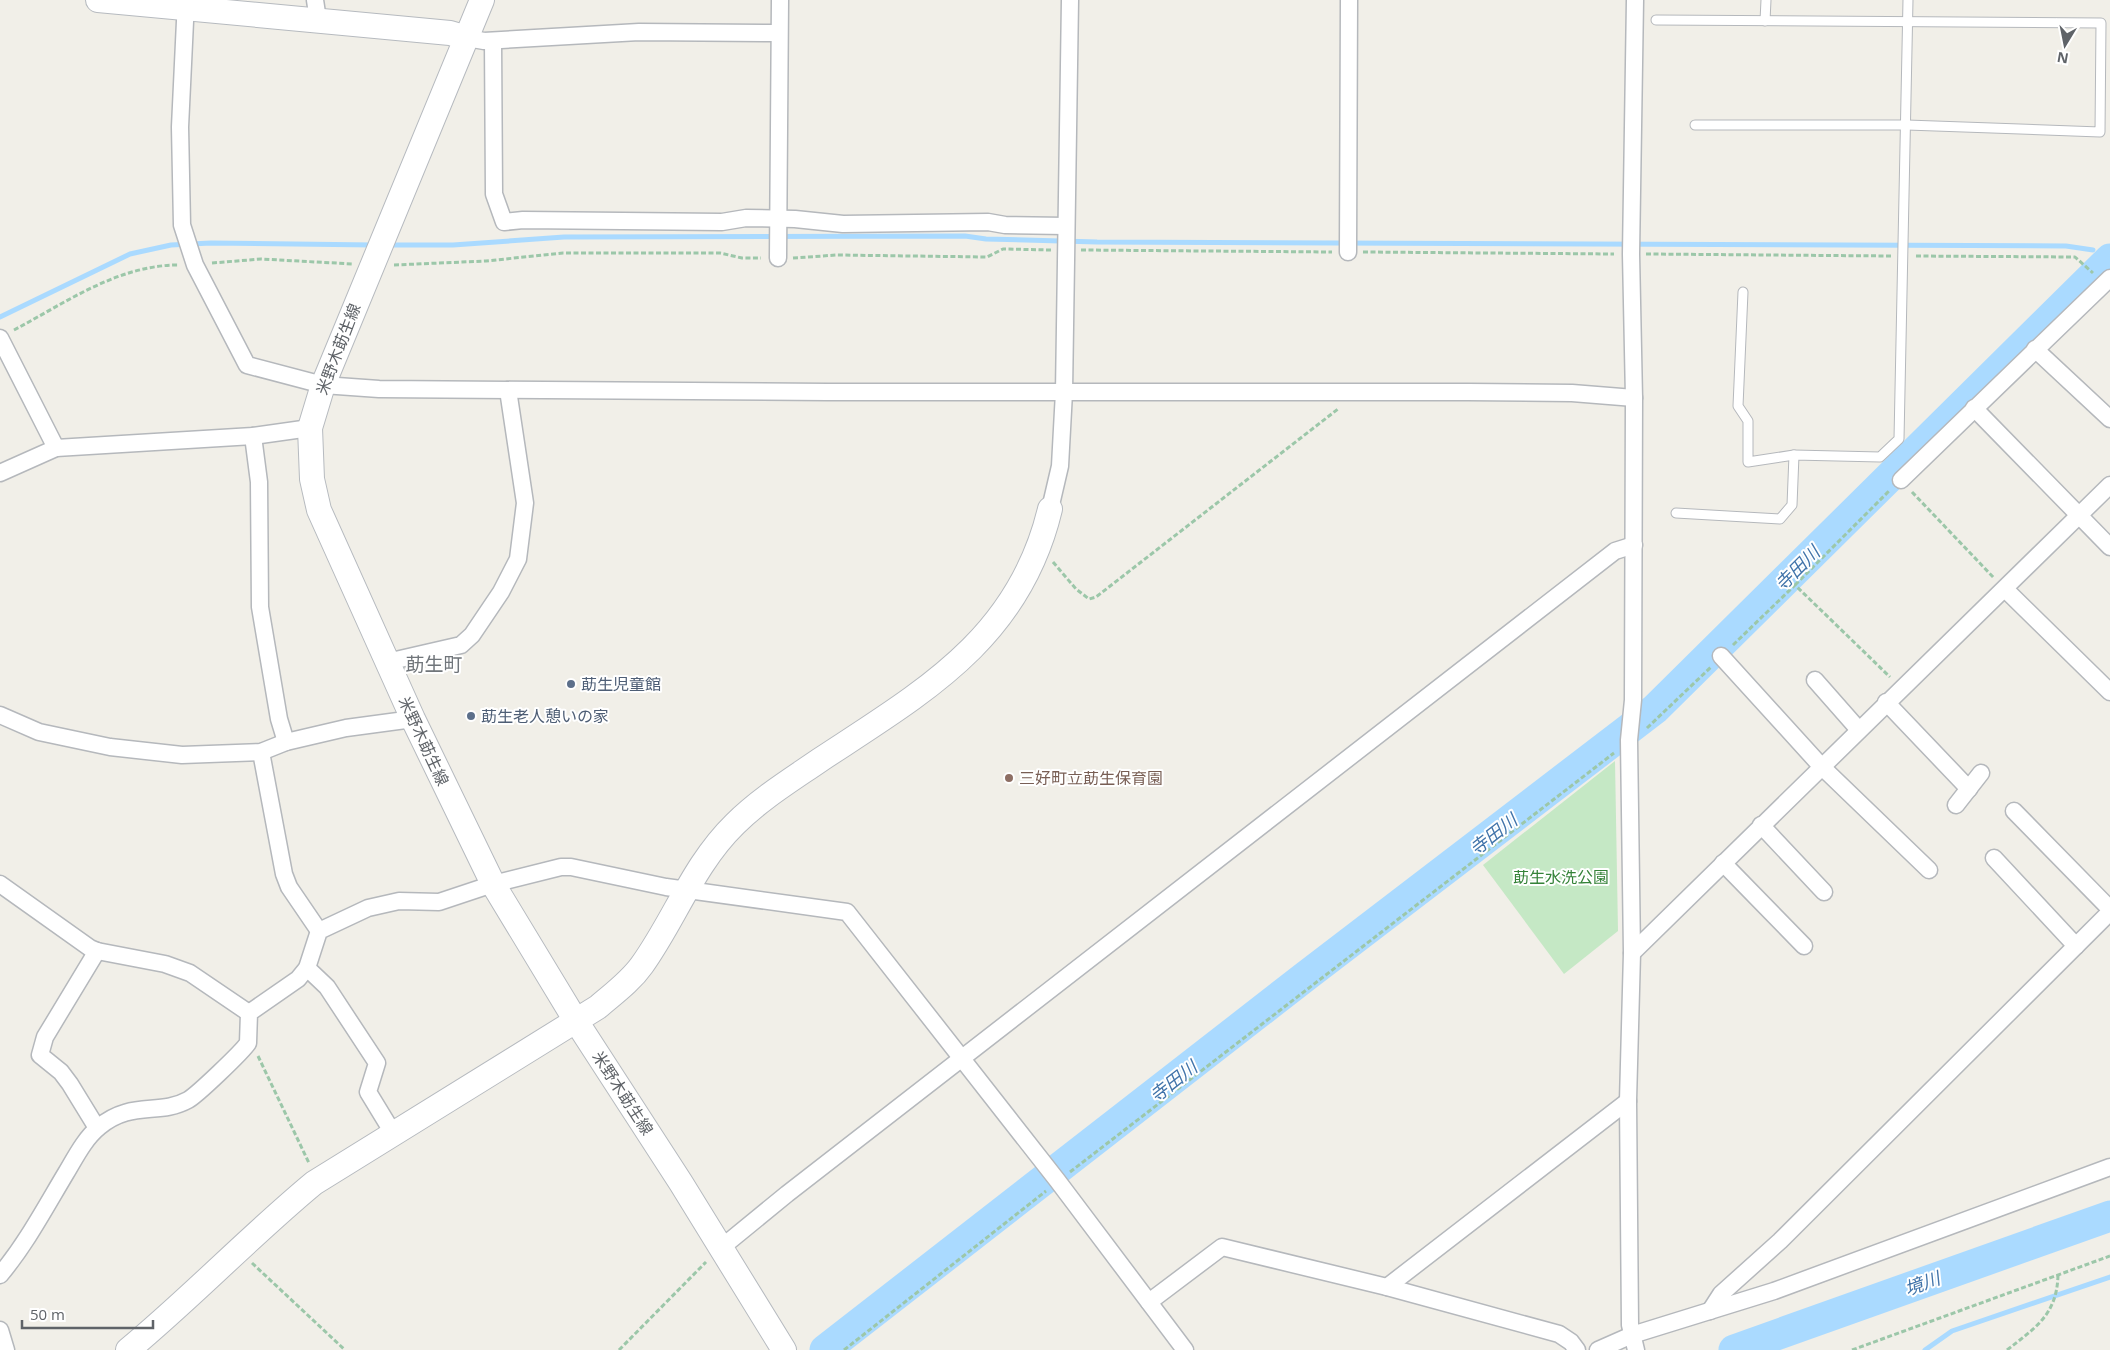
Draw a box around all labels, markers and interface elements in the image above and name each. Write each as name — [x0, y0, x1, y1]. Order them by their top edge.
north arrow — [2040, 20, 2090, 70]
text: N — [2055, 48, 2070, 69]
street label: 米野木莇生線 — [311, 300, 365, 398]
water label: 寺田川 — [1769, 539, 1826, 596]
district label: 莇生町 — [405, 651, 463, 677]
place label: 莇生児童館 — [581, 673, 661, 695]
marker: 莇生児童館 — [565, 678, 577, 690]
street label: 米野木莇生線 — [394, 693, 454, 789]
place label: 莇生老人憩いの家 — [481, 705, 609, 727]
marker: 莇生老人憩いの家 — [465, 710, 477, 722]
place label: 三好町立莇生保育園 — [1019, 767, 1163, 789]
marker: 三好町立莇生保育園 — [1003, 772, 1015, 784]
water label: 寺田川 — [1464, 807, 1523, 860]
park label: 莇生水洗公園 — [1513, 866, 1609, 888]
street label: 米野木莇生線 — [588, 1047, 658, 1139]
water label: 寺田川 — [1144, 1054, 1203, 1107]
water label: 境川 — [1901, 1265, 1945, 1300]
scale bar — [22, 1298, 154, 1330]
text: 50 m — [30, 1304, 65, 1324]

